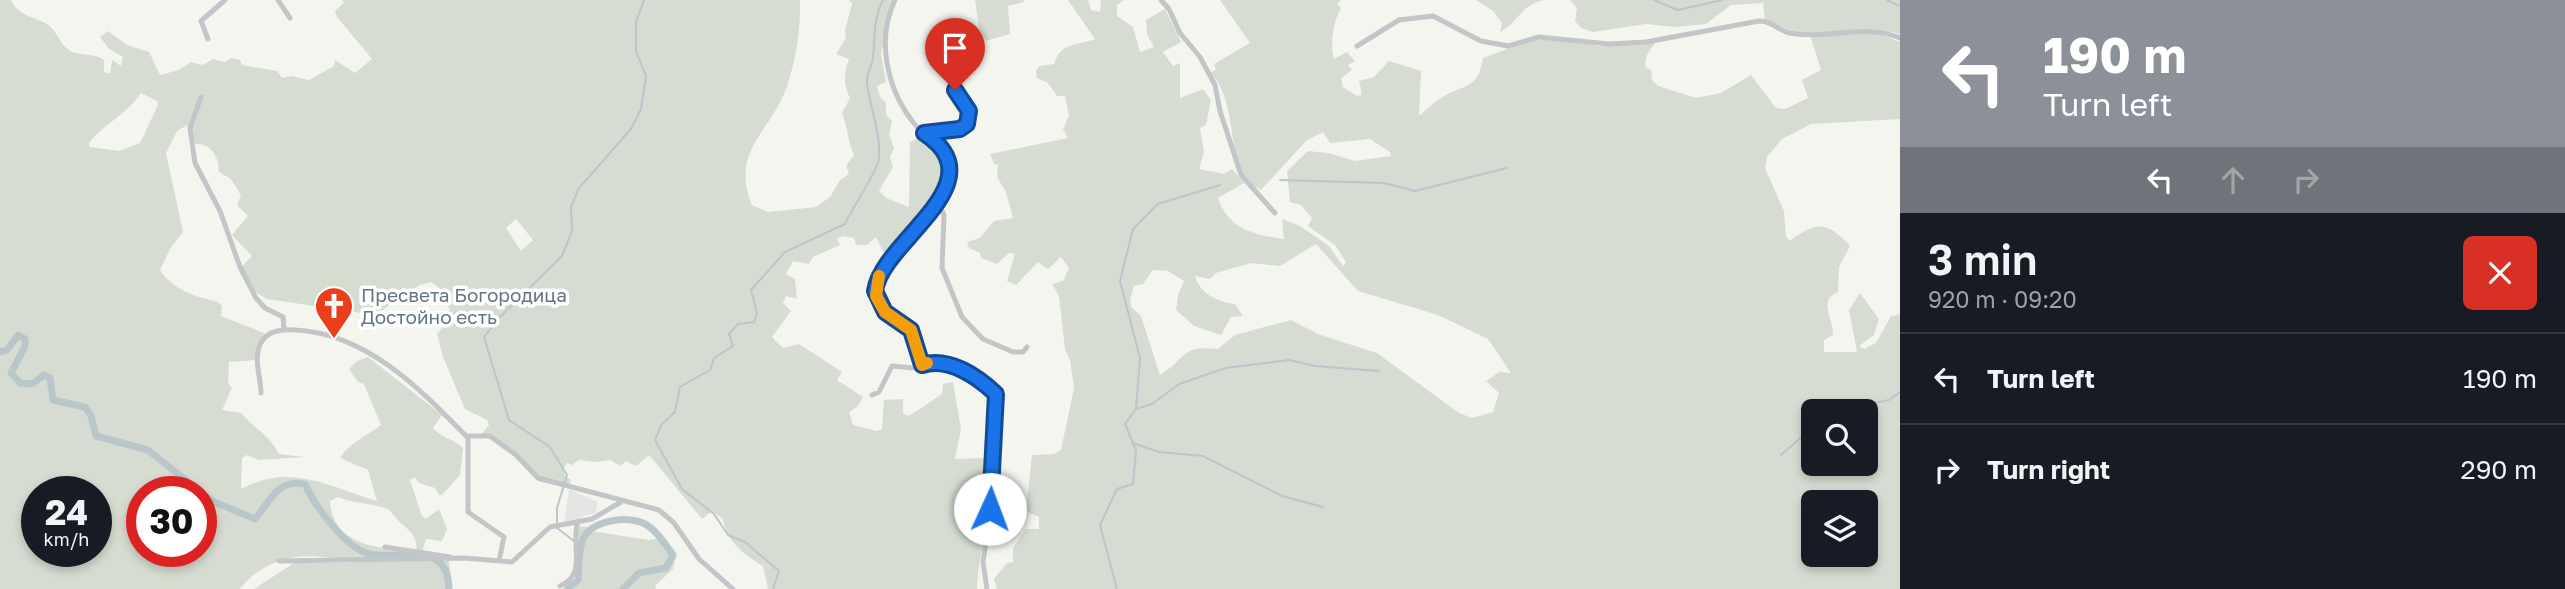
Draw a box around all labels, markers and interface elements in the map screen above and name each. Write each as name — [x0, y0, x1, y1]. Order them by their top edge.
pin — [925, 18, 985, 90]
text: 190 m — [2043, 25, 2186, 84]
icon: left — [1928, 28, 2019, 119]
icon: arrive — [936, 29, 974, 67]
text: Turn left — [2043, 85, 2172, 123]
icon: left — [2141, 161, 2179, 199]
icon: ahead — [2214, 161, 2252, 199]
icon: right — [2287, 161, 2325, 199]
text: 3 min — [1928, 234, 2037, 284]
button: close — [2463, 236, 2537, 310]
place label: Пресвета Богородица Достойно есть — [361, 283, 567, 328]
church icon: Пресвета Богородица Достойно есть — [313, 285, 355, 340]
text: 920 m · 09:20 — [1928, 285, 2077, 313]
icon: left — [1928, 360, 1966, 398]
text: Turn left — [1987, 363, 2095, 394]
text: 190 m — [2463, 363, 2537, 394]
map controls — [1801, 399, 1878, 567]
button: search — [1801, 399, 1878, 476]
icon: right — [1928, 451, 1966, 489]
text: Turn right — [1987, 454, 2110, 485]
text: 290 m — [2461, 454, 2537, 485]
position arrow — [953, 472, 1027, 546]
speed limit sign: 30 — [126, 476, 217, 567]
button: layers — [1801, 490, 1878, 567]
text: 24 — [45, 491, 88, 533]
text: km/h — [44, 528, 89, 550]

